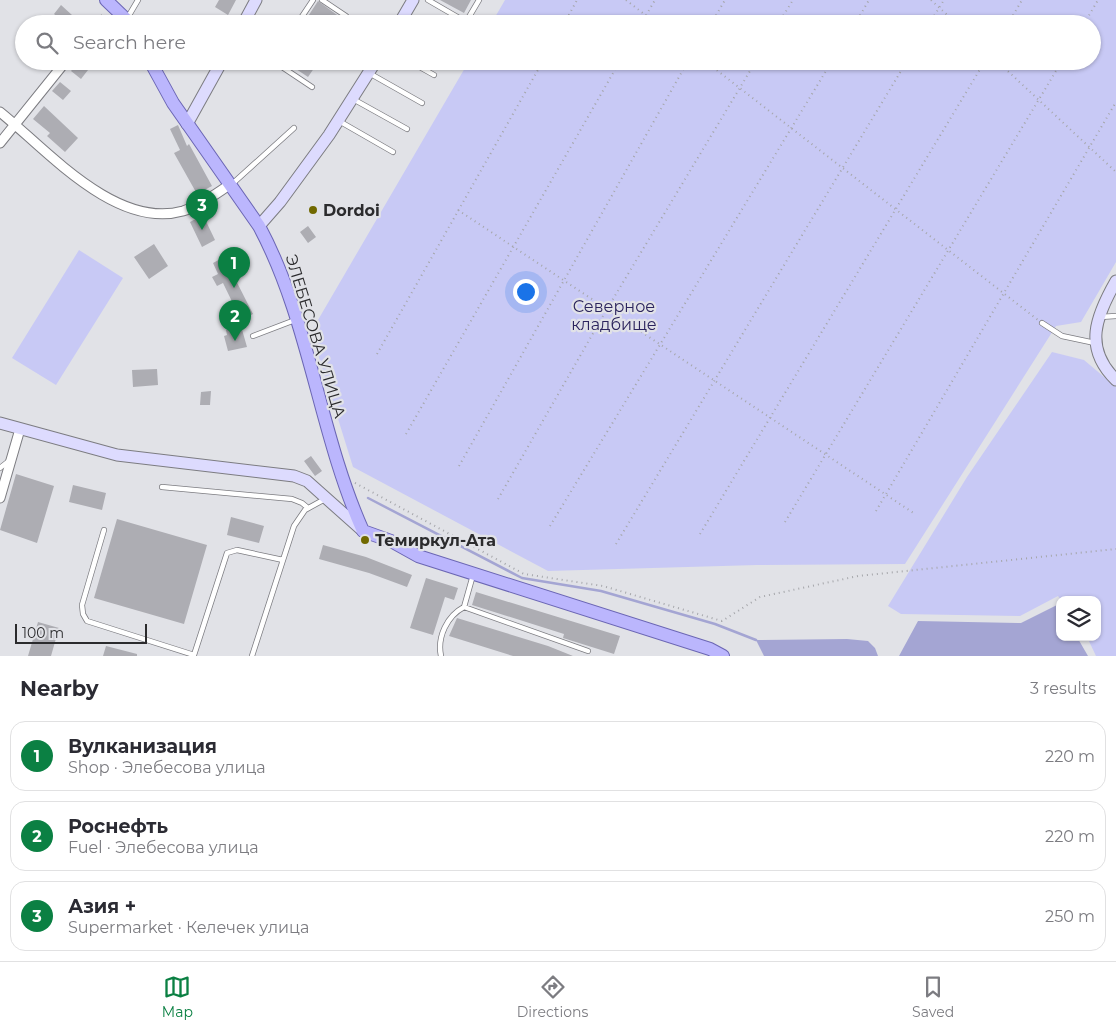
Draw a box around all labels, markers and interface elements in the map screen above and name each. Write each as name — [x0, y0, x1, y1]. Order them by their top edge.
search box — [15, 15, 1101, 70]
icon: search — [33, 29, 61, 57]
text: Search here — [73, 31, 186, 54]
pin: 3 — [186, 189, 218, 230]
place label: Dordoi — [323, 201, 380, 220]
marker: Dordoi — [307, 204, 319, 216]
pin: 1 — [218, 247, 250, 288]
street label: ЭЛЕБЕСОВА УЛИЦА — [282, 252, 350, 420]
your location — [513, 279, 539, 305]
park label: Северное кладбище — [571, 297, 657, 334]
pin: 2 — [219, 300, 251, 341]
place label: Темиркул-Ата — [375, 531, 496, 550]
marker: Темиркул-Ата — [359, 534, 371, 546]
map controls — [1056, 596, 1101, 641]
button: layers — [1056, 596, 1101, 641]
scale bar — [15, 621, 148, 644]
text: 100 m — [22, 624, 64, 642]
text: Nearby — [20, 676, 99, 701]
text: 3 results — [1030, 679, 1096, 698]
text: Вулканизация — [68, 735, 217, 758]
text: 1 — [34, 747, 40, 766]
text: 220 m — [1045, 747, 1095, 766]
text: Shop · Элебесова улица — [68, 758, 266, 777]
text: Роснефть — [68, 815, 168, 838]
text: 2 — [32, 827, 42, 846]
text: 220 m — [1045, 827, 1095, 846]
text: Fuel · Элебесова улица — [68, 838, 259, 857]
text: Азия + — [68, 895, 136, 918]
text: 3 — [32, 907, 42, 926]
text: 250 m — [1045, 907, 1095, 926]
text: Supermarket · Келечек улица — [68, 918, 309, 937]
tab: Map — [162, 973, 193, 1021]
tab: Directions — [517, 973, 588, 1021]
tab: Saved — [912, 973, 954, 1021]

